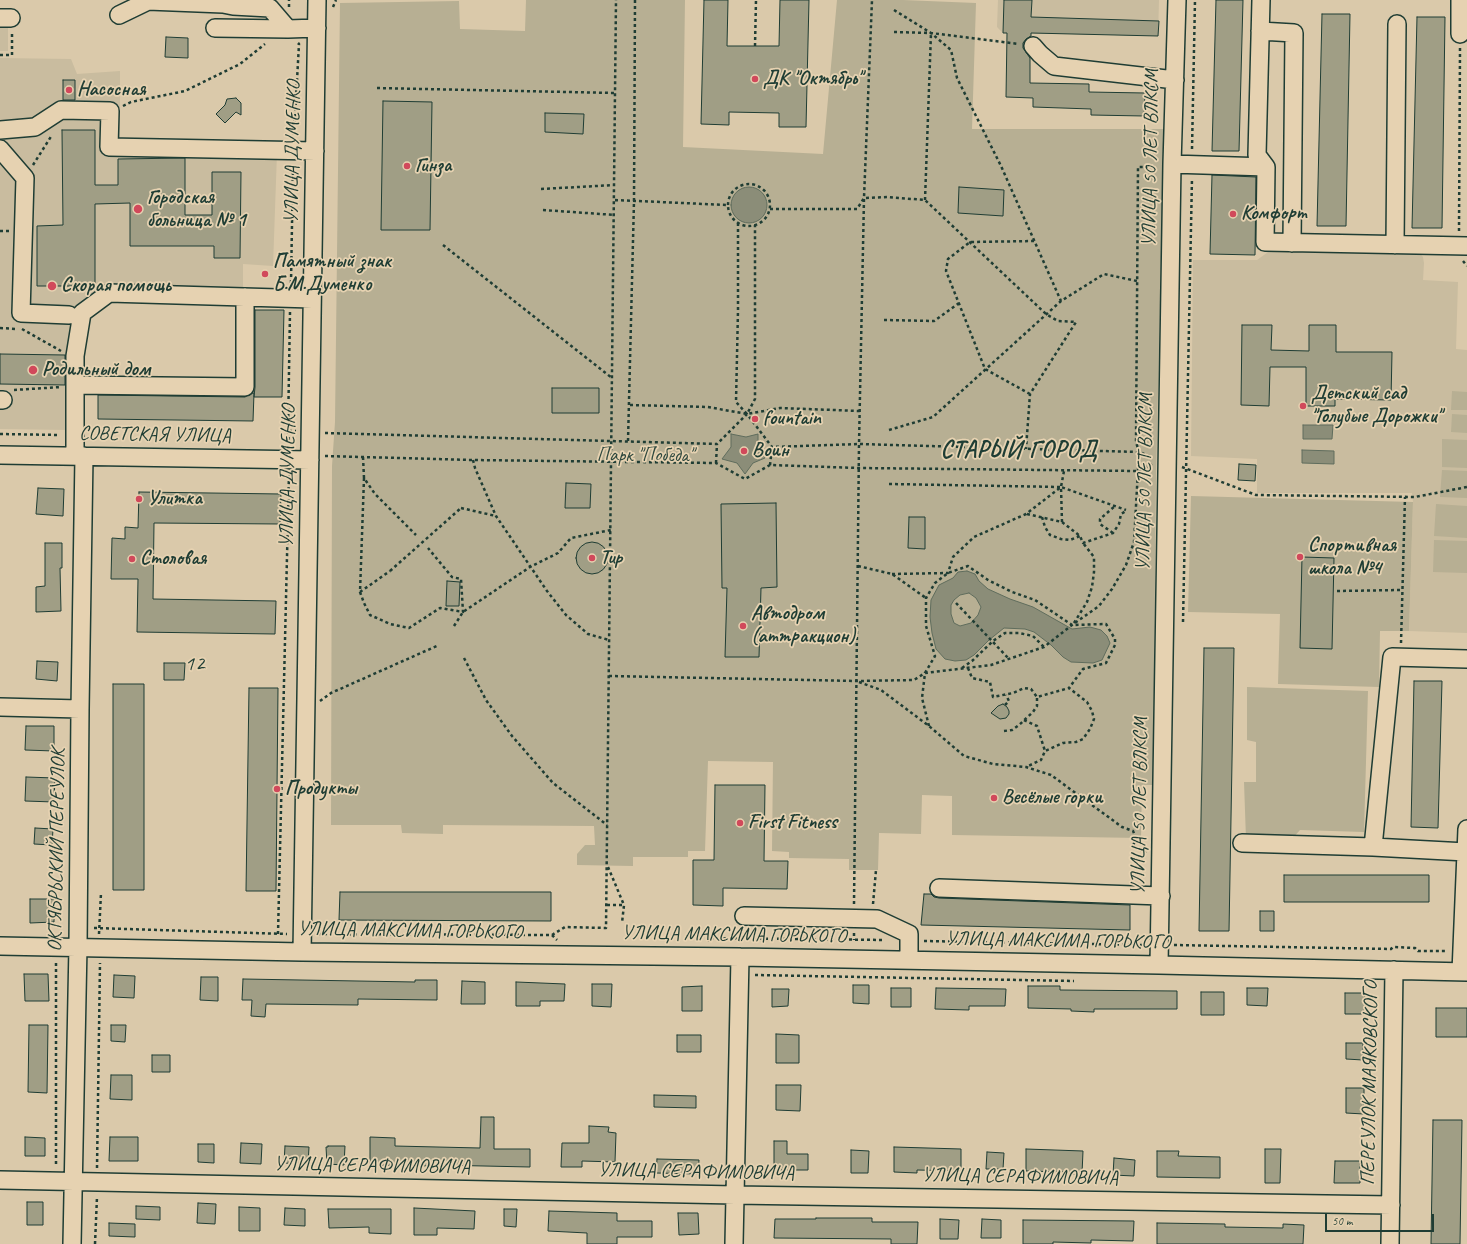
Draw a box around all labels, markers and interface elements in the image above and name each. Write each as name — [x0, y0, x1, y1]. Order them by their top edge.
place label: ДК "Октябрь" — [763, 67, 862, 91]
street label: УЛИЦА 50 ЛЕТ ВЛКСМ — [1137, 69, 1165, 247]
marker: ДК "Октябрь" — [750, 74, 760, 84]
place label: Насосная — [77, 78, 146, 102]
street label: УЛИЦА ДУМЕНКО — [280, 80, 306, 224]
marker: Насосная — [64, 85, 74, 95]
place label: Гинза — [415, 154, 452, 178]
marker: Гинза — [402, 161, 412, 171]
place label: Городская больница № 1 — [147, 186, 246, 233]
place label: Комфорт — [1241, 202, 1306, 226]
marker: Городская больница № 1 — [132, 203, 144, 215]
marker: Комфорт — [1228, 209, 1238, 219]
place label: Памятный знак Б.М.Думенко — [273, 250, 391, 297]
marker: Памятный знак Б.М.Думенко — [260, 269, 270, 279]
place label: Скорая помощь — [61, 274, 171, 298]
marker: Скорая помощь — [46, 280, 58, 292]
place label: Родильный дом — [42, 358, 150, 382]
marker: Родильный дом — [27, 364, 39, 376]
place label: Детский сад "Голубые Дорожки" — [1311, 382, 1441, 429]
street label: УЛИЦА 50 ЛЕТ ВЛКСМ — [1131, 393, 1159, 571]
marker: Детский сад "Голубые Дорожки" — [1298, 401, 1308, 411]
street label: УЛИЦА ДУМЕНКО — [275, 404, 301, 548]
place label: fountain — [763, 407, 821, 431]
marker: fountain — [750, 414, 760, 424]
street label: СОВЕТСКАЯ УЛИЦА — [79, 422, 231, 448]
district label: СТАРЫЙ ГОРОД — [936, 437, 1102, 465]
place label: Воин — [752, 439, 789, 463]
park label: Парк "Победа" — [597, 444, 693, 468]
marker: Воин — [739, 446, 749, 456]
place label: Улитка — [147, 487, 202, 511]
marker: Улитка — [134, 494, 144, 504]
place label: Спортивная школа №4 — [1308, 534, 1396, 581]
place label: Тир — [600, 546, 622, 570]
place label: Столовая — [140, 547, 206, 571]
marker: Спортивная школа №4 — [1295, 552, 1305, 562]
marker: Тир — [587, 553, 597, 563]
marker: Столовая — [127, 554, 137, 564]
place label: Автодром (аттракцион) — [751, 602, 855, 649]
marker: Автодром (аттракцион) — [738, 621, 748, 631]
district label: 12 — [185, 651, 205, 677]
street label: УЛИЦА 50 ЛЕТ ВЛКСМ — [1126, 717, 1154, 895]
street label: ОКТЯБРЬСКИЙ ПЕРЕУЛОК — [43, 748, 71, 952]
place label: Продукты — [285, 777, 357, 801]
marker: Продукты — [272, 784, 282, 794]
place label: Весёлые горки — [1002, 786, 1103, 810]
marker: Весёлые горки — [989, 793, 999, 803]
place label: First Fitness — [748, 811, 837, 835]
marker: First Fitness — [735, 818, 745, 828]
street label: УЛИЦА МАКСИМА ГОРЬКОГО — [297, 917, 523, 945]
street label: УЛИЦА МАКСИМА ГОРЬКОГО — [621, 921, 847, 949]
street label: УЛИЦА МАКСИМА ГОРЬКОГО — [945, 927, 1171, 955]
street label: ПЕРЕУЛОК МАЯКОВСКОГО — [1356, 981, 1384, 1185]
street label: УЛИЦА СЕРАФИМОВИЧА — [274, 1152, 470, 1180]
street label: УЛИЦА СЕРАФИМОВИЧА — [598, 1158, 794, 1186]
street label: УЛИЦА СЕРАФИМОВИЧА — [922, 1163, 1118, 1191]
scale bar — [1327, 1206, 1436, 1232]
text: 50 m — [1332, 1213, 1352, 1229]

